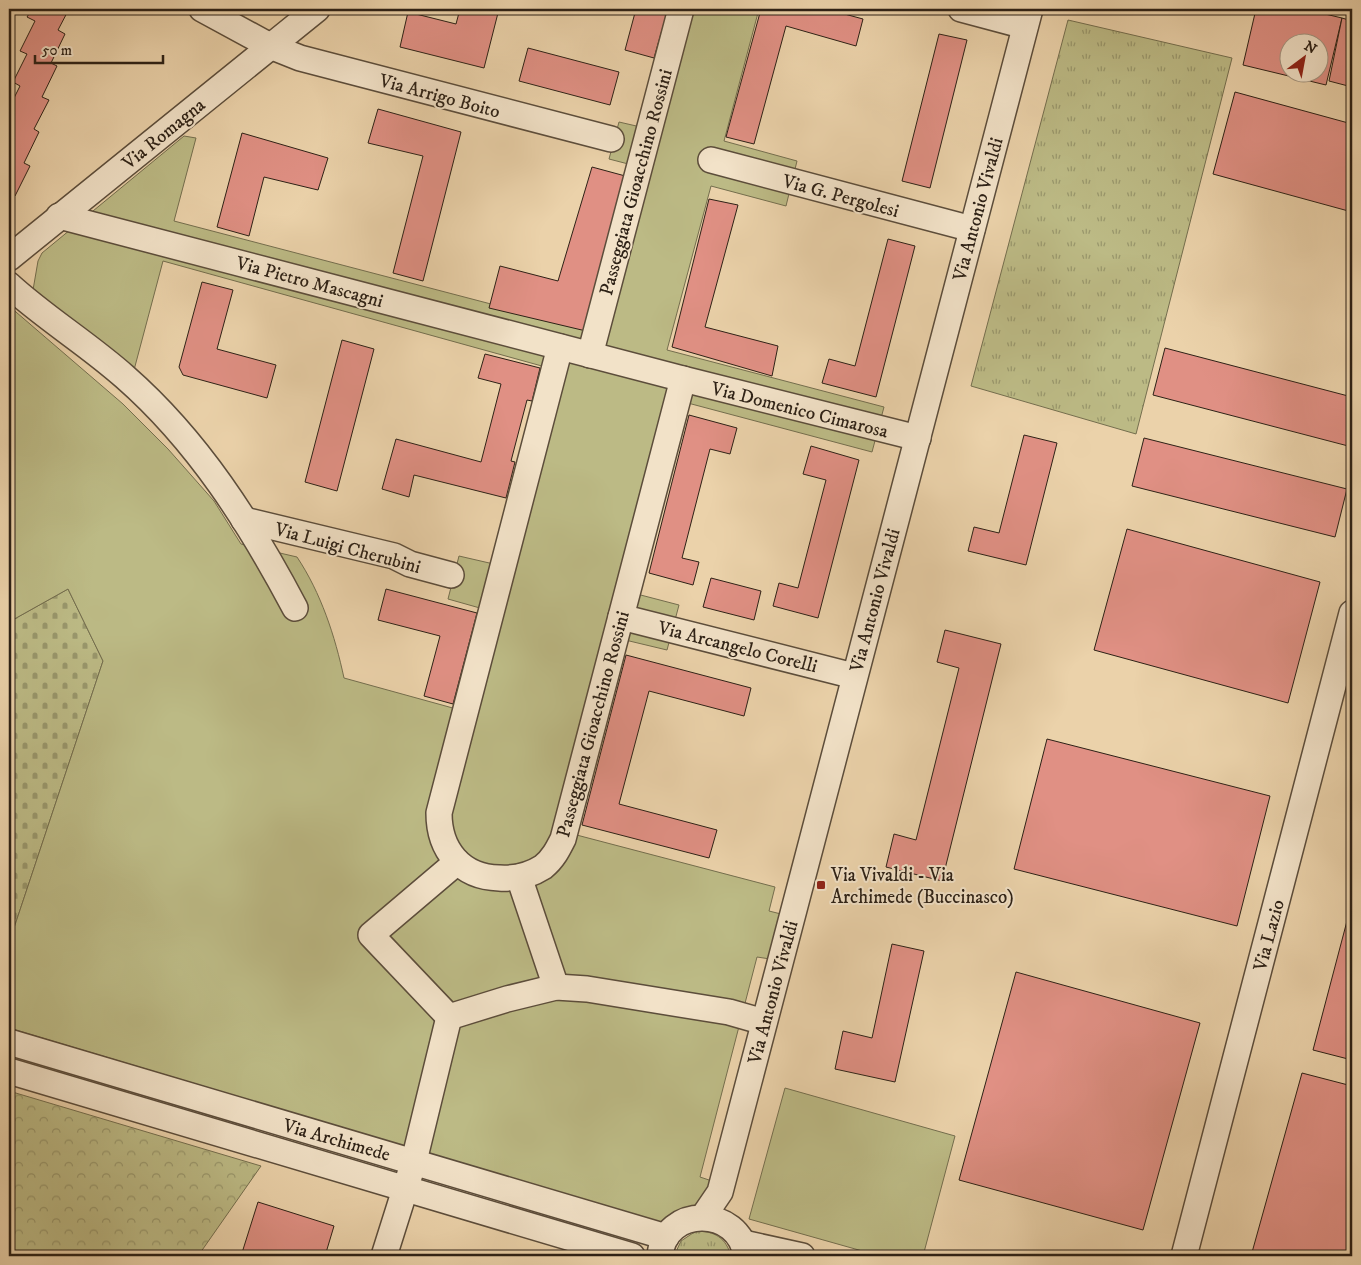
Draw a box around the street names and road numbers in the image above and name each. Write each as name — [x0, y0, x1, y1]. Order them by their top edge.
street label: Passeggiata Gioacchino Rossini — [595, 67, 678, 298]
street label: Via Arrigo Boito — [376, 69, 502, 124]
street label: Via Romagna — [117, 94, 210, 175]
street label: Via Antonio Vivaldi — [948, 135, 1009, 285]
street label: Via G. Pergolesi — [779, 170, 901, 223]
street label: Via Pietro Mascagni — [233, 252, 386, 313]
street label: Via Domenico Cimarosa — [708, 377, 890, 444]
street label: Via Luigi Cherubini — [271, 518, 423, 579]
street label: Via Antonio Vivaldi — [845, 526, 906, 676]
street label: Passeggiata Gioacchino Rossini — [552, 609, 635, 840]
street label: Via Arcangelo Corelli — [655, 616, 820, 678]
street label: Via Lazio — [1249, 897, 1290, 975]
street label: Via Antonio Vivaldi — [743, 918, 804, 1068]
street label: Via Archimede — [279, 1114, 393, 1167]

